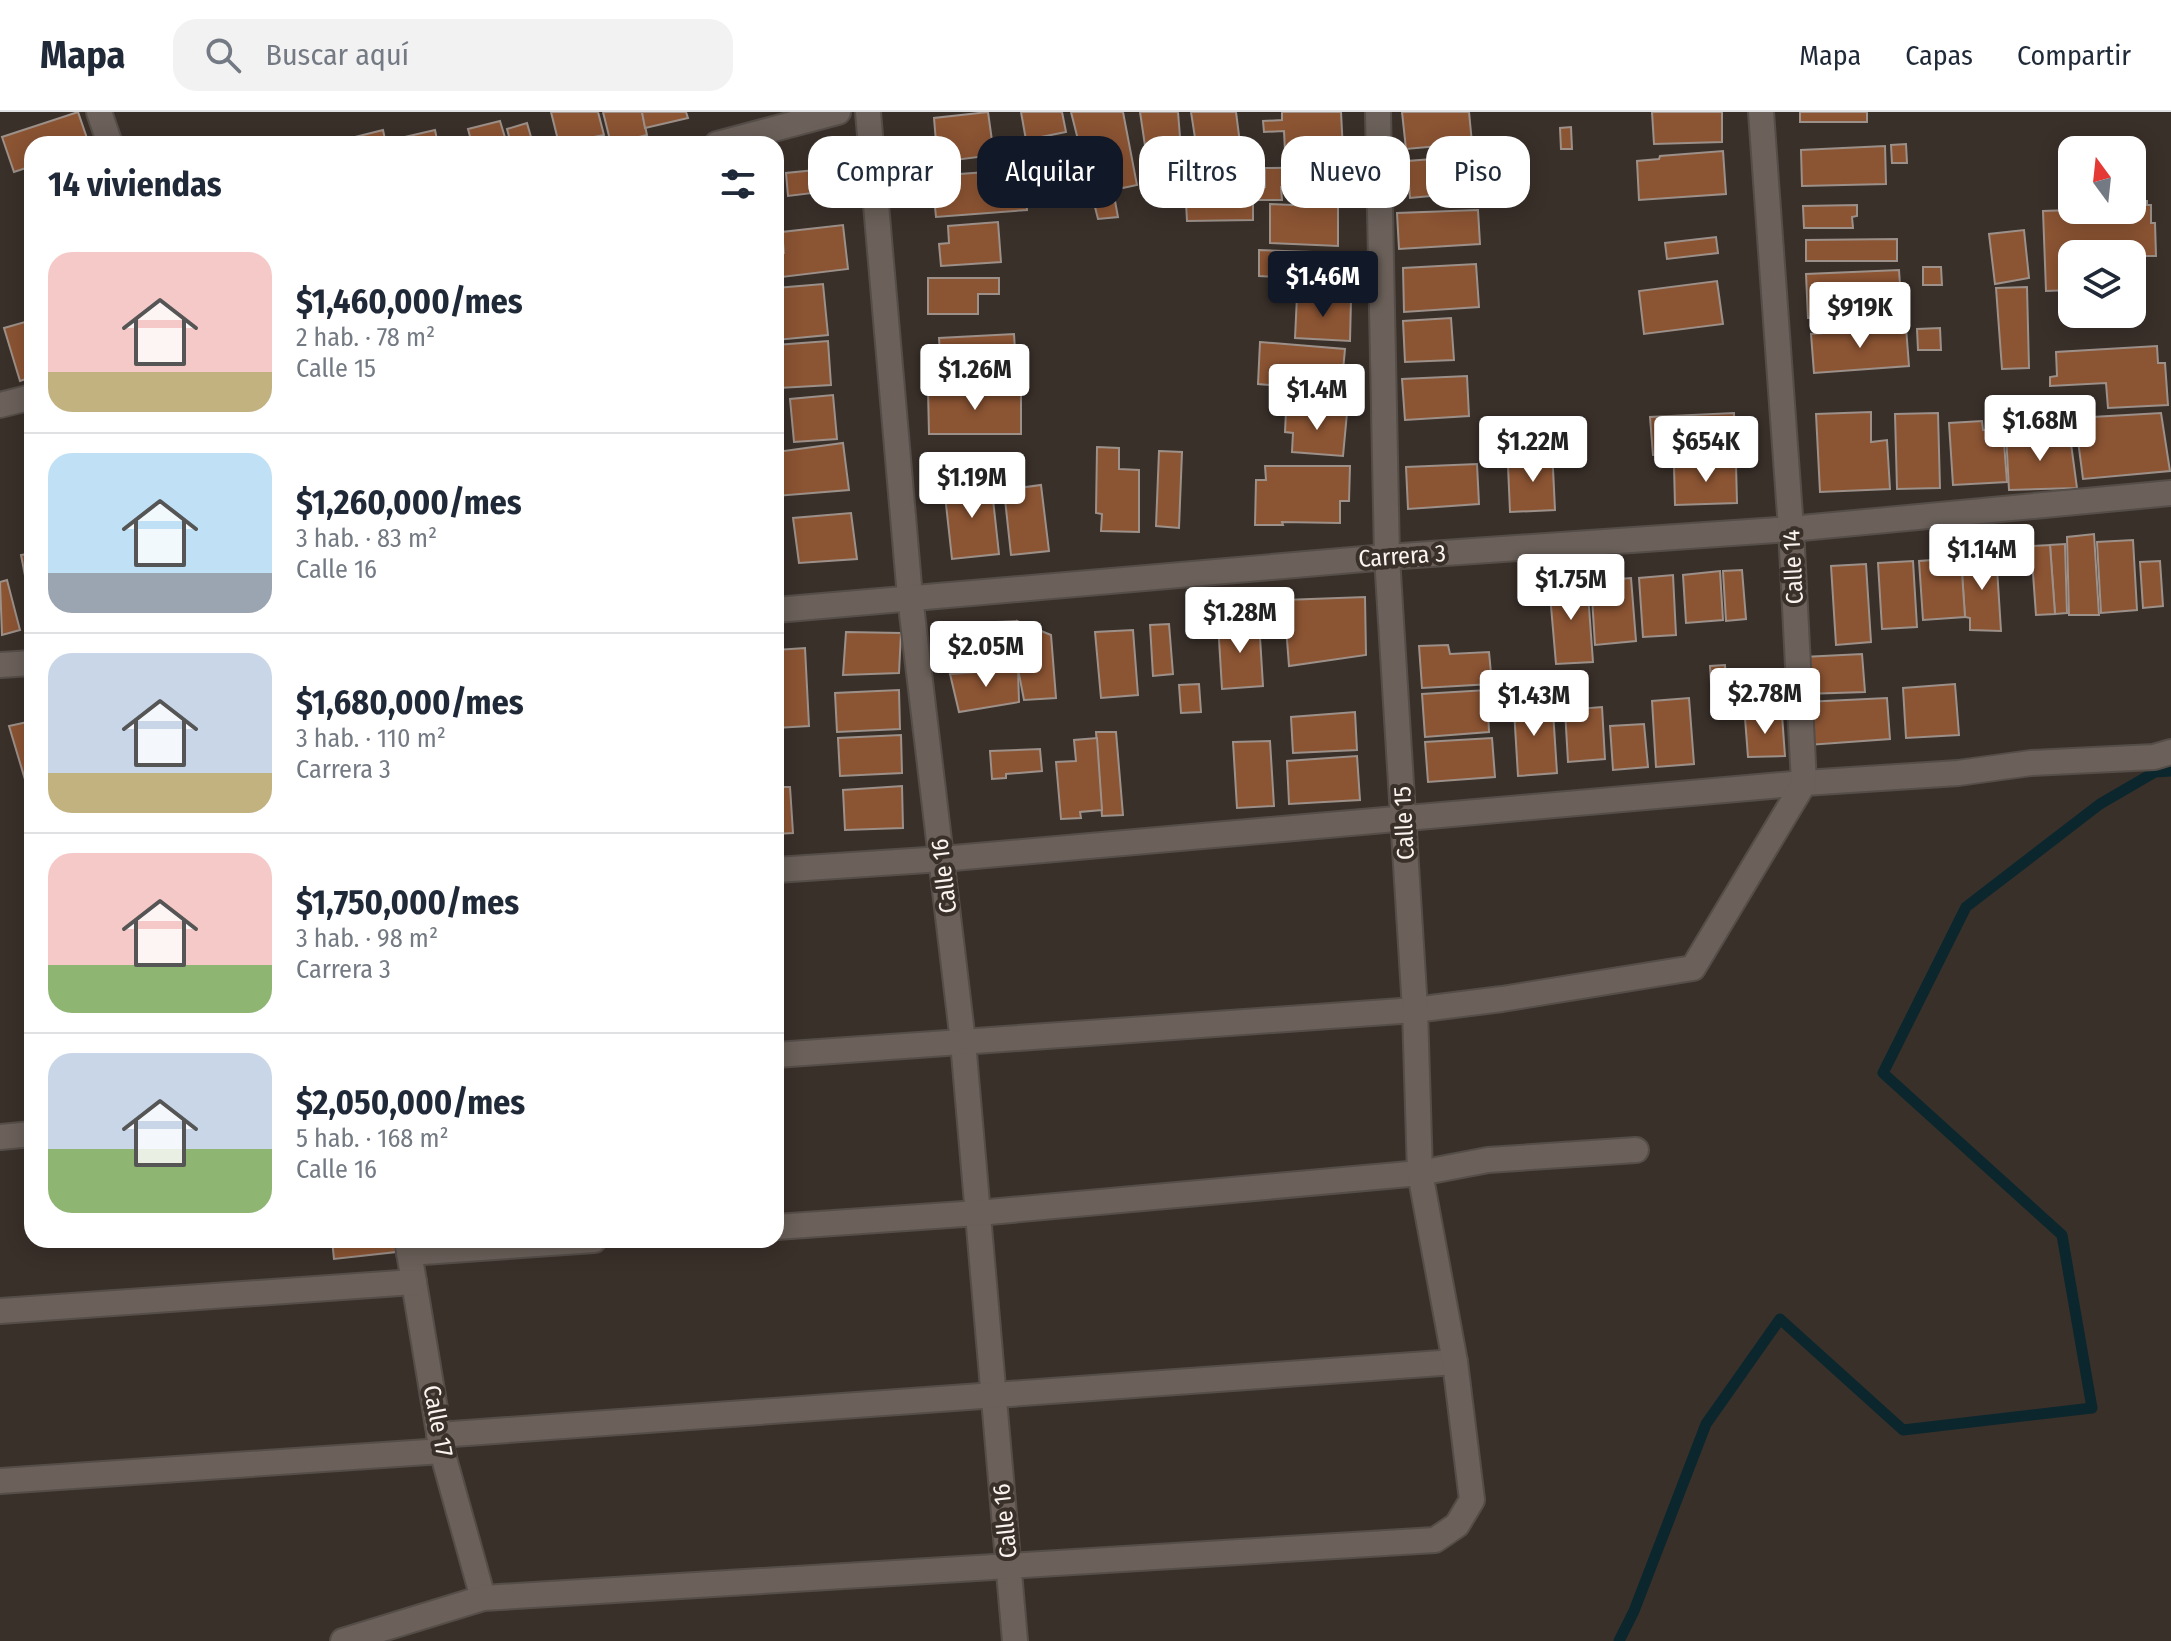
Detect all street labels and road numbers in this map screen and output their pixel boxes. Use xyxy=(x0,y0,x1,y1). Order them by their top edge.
street label: Calle 14 xyxy=(1777,529,1809,605)
street label: Carrera 3 xyxy=(1357,539,1447,573)
street label: Calle 15 xyxy=(1388,785,1420,861)
street label: Calle 16 xyxy=(926,837,962,915)
street label: Calle 17 xyxy=(417,1383,459,1460)
street label: Calle 16 xyxy=(987,1482,1023,1560)

